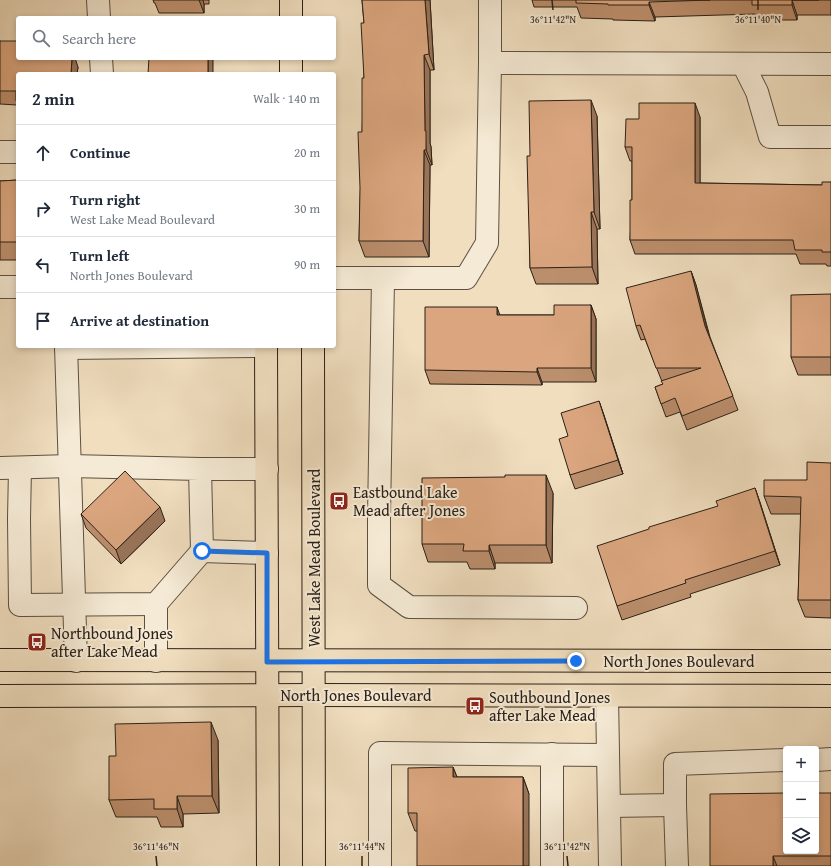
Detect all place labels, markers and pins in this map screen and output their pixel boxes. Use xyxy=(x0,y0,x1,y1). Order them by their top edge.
place label: Eastbound Lake Mead after Jones xyxy=(353,480,465,522)
bus stop icon: Eastbound Lake Mead after Jones xyxy=(328,490,350,512)
place label: Northbound Jones after Lake Mead xyxy=(51,621,173,663)
bus stop icon: Northbound Jones after Lake Mead xyxy=(26,631,48,653)
place label: Southbound Jones after Lake Mead xyxy=(489,685,610,727)
bus stop icon: Southbound Jones after Lake Mead xyxy=(464,695,486,717)

